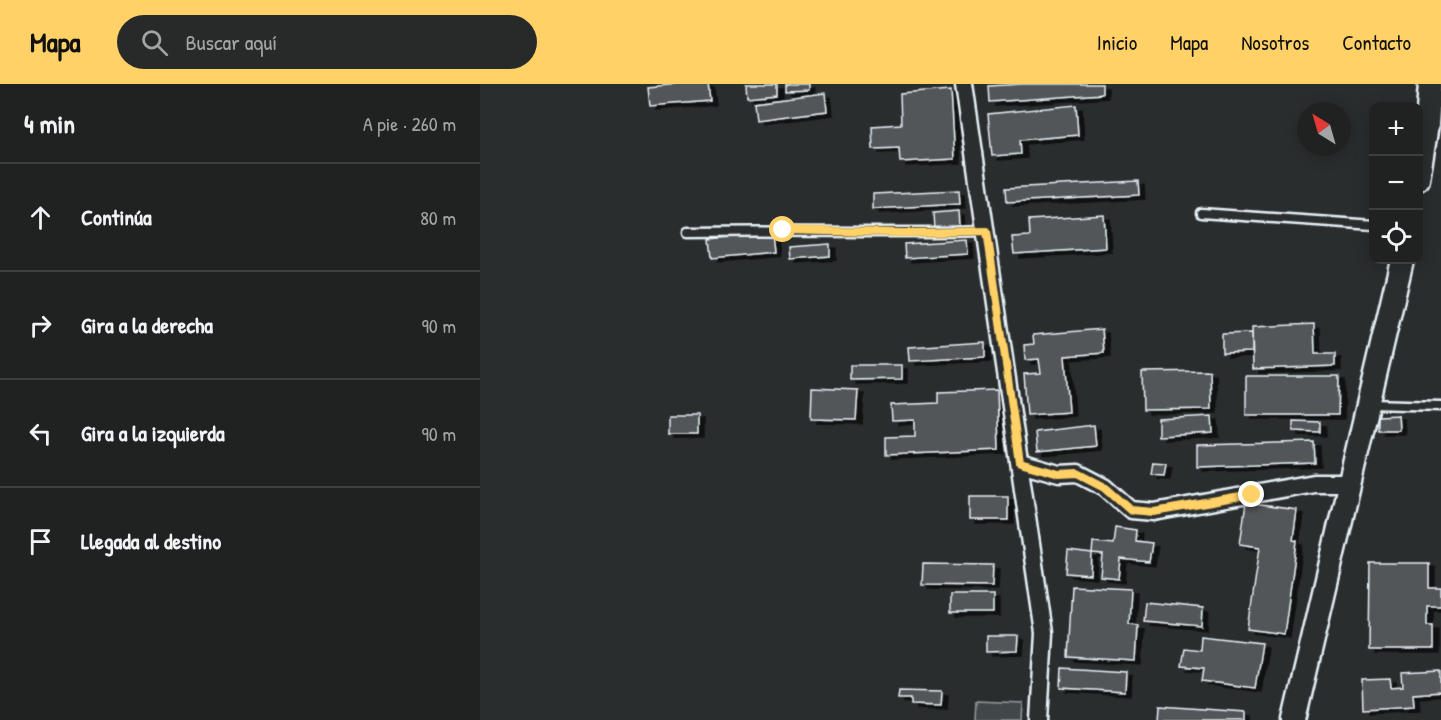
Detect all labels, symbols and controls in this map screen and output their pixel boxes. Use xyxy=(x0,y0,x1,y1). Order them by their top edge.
search box xyxy=(117,15,537,69)
text: Mapa xyxy=(30,23,81,61)
icon: search xyxy=(138,26,171,59)
text: Buscar aquí xyxy=(186,27,277,57)
text: Inicio xyxy=(1097,28,1137,57)
text: Mapa xyxy=(1170,28,1208,57)
text: Nosotros xyxy=(1241,28,1309,57)
text: Contacto xyxy=(1342,28,1411,57)
north arrow xyxy=(1297,102,1351,156)
map controls xyxy=(1369,102,1423,264)
button: + xyxy=(1369,102,1423,156)
text: 4 min xyxy=(24,106,75,141)
text: A pie · 260 m xyxy=(363,110,456,137)
button: − xyxy=(1369,156,1423,210)
icon: ahead xyxy=(24,201,57,234)
text: Continúa xyxy=(81,202,152,232)
text: 80 m xyxy=(420,204,456,231)
button: locate xyxy=(1369,210,1423,264)
route start xyxy=(769,216,795,242)
icon: right xyxy=(24,309,57,342)
text: Gira a la derecha xyxy=(81,310,213,340)
text: 90 m xyxy=(422,312,456,339)
icon: left xyxy=(24,417,57,450)
text: Gira a la izquierda xyxy=(81,418,225,448)
text: 90 m xyxy=(422,420,456,447)
route end xyxy=(1238,481,1264,507)
icon: arrive xyxy=(24,525,57,558)
text: Llegada al destino xyxy=(81,526,221,556)

